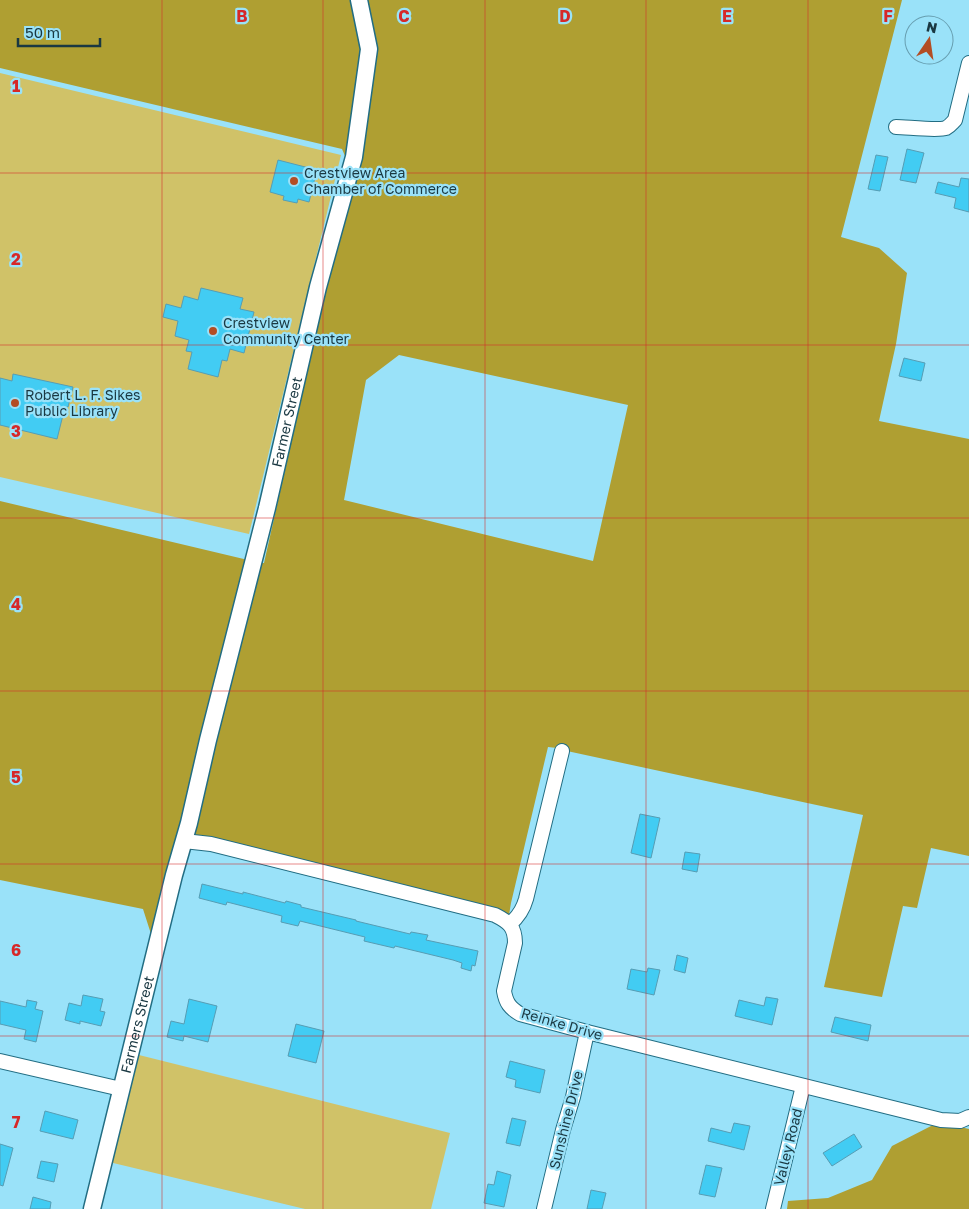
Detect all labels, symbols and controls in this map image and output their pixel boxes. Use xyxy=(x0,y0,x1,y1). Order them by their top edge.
text: B xyxy=(236,6,248,26)
text: C xyxy=(398,6,410,26)
text: D xyxy=(559,6,571,26)
text: E xyxy=(722,6,732,26)
text: F xyxy=(883,6,893,26)
scale bar xyxy=(18,15,100,47)
north arrow xyxy=(904,15,954,65)
text: N xyxy=(925,17,939,36)
text: 50 m xyxy=(25,23,60,41)
text: 1 xyxy=(12,76,20,96)
place label: Crestview Area Chamber of Commerce xyxy=(304,164,457,197)
marker: Crestview Area Chamber of Commerce xyxy=(288,175,300,187)
text: 2 xyxy=(11,249,21,269)
place label: Crestview Community Center xyxy=(223,314,350,347)
marker: Crestview Community Center xyxy=(207,325,219,337)
street label: Farmer Street xyxy=(268,375,305,469)
place label: Robert L. F. Sikes Public Library xyxy=(25,386,141,419)
marker: Robert L. F. Sikes Public Library xyxy=(9,397,21,409)
text: 3 xyxy=(11,421,21,441)
text: 4 xyxy=(11,594,21,614)
text: 5 xyxy=(11,767,21,787)
text: 6 xyxy=(11,940,21,960)
street label: Farmers Street xyxy=(117,974,157,1075)
street label: Reinke Drive xyxy=(520,1004,605,1043)
street label: Sunshine Drive xyxy=(545,1069,586,1171)
street label: Valley Road xyxy=(770,1107,805,1187)
text: 7 xyxy=(12,1112,21,1132)

